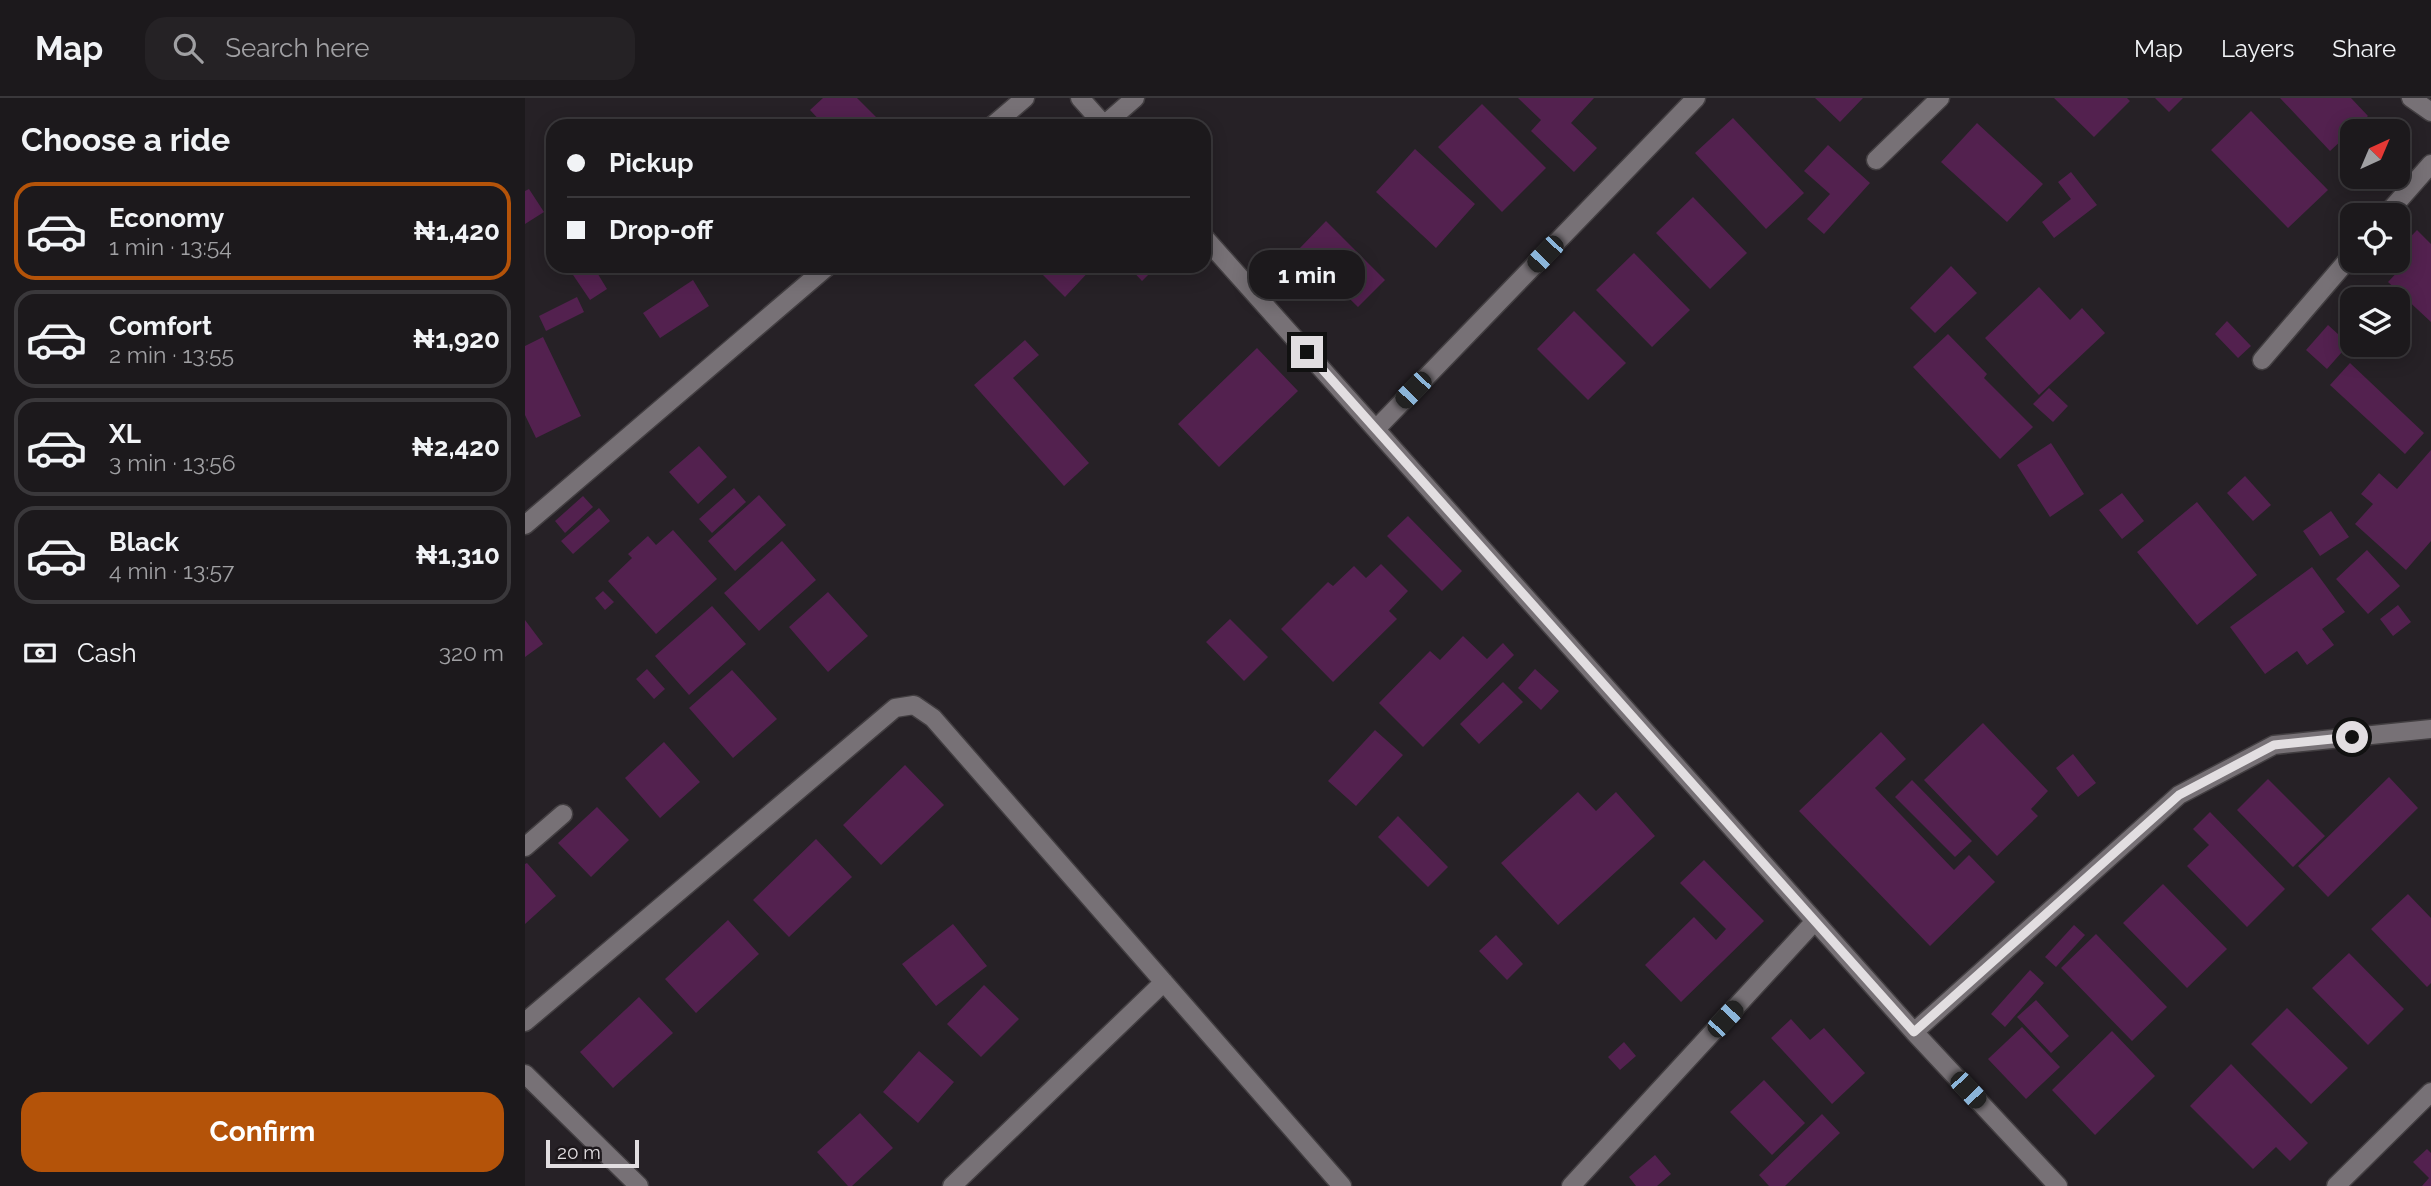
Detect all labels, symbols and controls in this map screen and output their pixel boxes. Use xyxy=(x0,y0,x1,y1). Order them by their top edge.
search box xyxy=(145,17,635,80)
text: Map xyxy=(35,29,103,68)
icon: search xyxy=(169,29,207,67)
text: Search here xyxy=(225,33,370,63)
text: Map xyxy=(2134,34,2183,63)
text: Layers xyxy=(2221,34,2294,63)
text: Share xyxy=(2332,34,2396,63)
north arrow xyxy=(2340,119,2410,189)
map controls xyxy=(2340,119,2410,357)
text: Choose a ride xyxy=(21,121,230,158)
text: Pickup xyxy=(609,148,694,178)
icon: car xyxy=(25,200,88,263)
text: Economy xyxy=(109,203,224,233)
button: locate xyxy=(2340,203,2410,273)
text: Drop-off xyxy=(609,215,713,245)
text: ₦1,420 xyxy=(413,216,500,246)
car xyxy=(1523,232,1568,276)
text: 1 min · 13:54 xyxy=(109,233,232,260)
callout: 1 min xyxy=(1249,250,1365,300)
text: 1 min xyxy=(1278,261,1336,288)
button: layers xyxy=(2340,287,2410,357)
icon: car xyxy=(25,308,88,371)
text: Comfort xyxy=(109,311,212,341)
text: ₦1,920 xyxy=(413,324,500,354)
route end xyxy=(1291,336,1323,368)
text: 2 min · 13:55 xyxy=(109,341,234,368)
car xyxy=(1391,368,1436,412)
icon: car xyxy=(25,416,88,479)
text: XL xyxy=(109,419,141,449)
text: ₦2,420 xyxy=(411,432,500,462)
text: 3 min · 13:56 xyxy=(109,449,236,476)
icon: car xyxy=(25,524,88,587)
text: Black xyxy=(109,527,179,557)
text: ₦1,310 xyxy=(415,540,500,570)
text: 4 min · 13:57 xyxy=(109,557,234,584)
icon: cash xyxy=(21,634,59,672)
text: Cash xyxy=(77,638,137,668)
text: 320 m xyxy=(439,639,504,666)
route start xyxy=(2336,721,2368,753)
car xyxy=(1703,996,1748,1042)
car xyxy=(1946,1067,1991,1113)
button: Confirm xyxy=(21,1092,504,1172)
scale bar xyxy=(546,1137,639,1169)
text: 20 m xyxy=(557,1141,601,1163)

